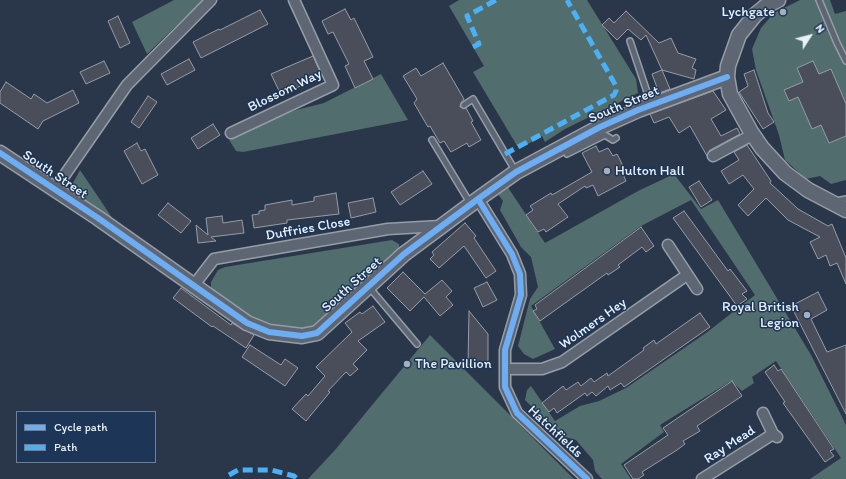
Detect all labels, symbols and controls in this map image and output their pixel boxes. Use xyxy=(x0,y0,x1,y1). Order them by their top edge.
place label: Lychgate xyxy=(721,4,775,20)
marker: Lychgate xyxy=(778,7,788,17)
north arrow xyxy=(790,16,830,56)
text: N xyxy=(813,22,828,35)
street label: Blossom Way xyxy=(245,66,325,116)
street label: South Street xyxy=(586,83,662,127)
street label: South Street xyxy=(19,147,91,203)
place label: Hulton Hall xyxy=(615,163,685,179)
marker: Hulton Hall xyxy=(602,166,612,176)
street label: Duffries Close xyxy=(264,213,352,245)
street label: South Street xyxy=(318,254,386,316)
street label: Wolmers Hey xyxy=(556,295,630,353)
place label: Royal British Legion xyxy=(722,299,799,332)
marker: Royal British Legion xyxy=(802,310,812,320)
place label: The Pavillion xyxy=(415,356,492,372)
marker: The Pavillion xyxy=(402,359,412,369)
street label: Hatchfields xyxy=(524,402,586,462)
legend xyxy=(16,411,156,463)
text: Cycle path xyxy=(54,420,108,434)
street label: Ray Mead xyxy=(701,422,759,468)
text: Path xyxy=(54,440,77,454)

